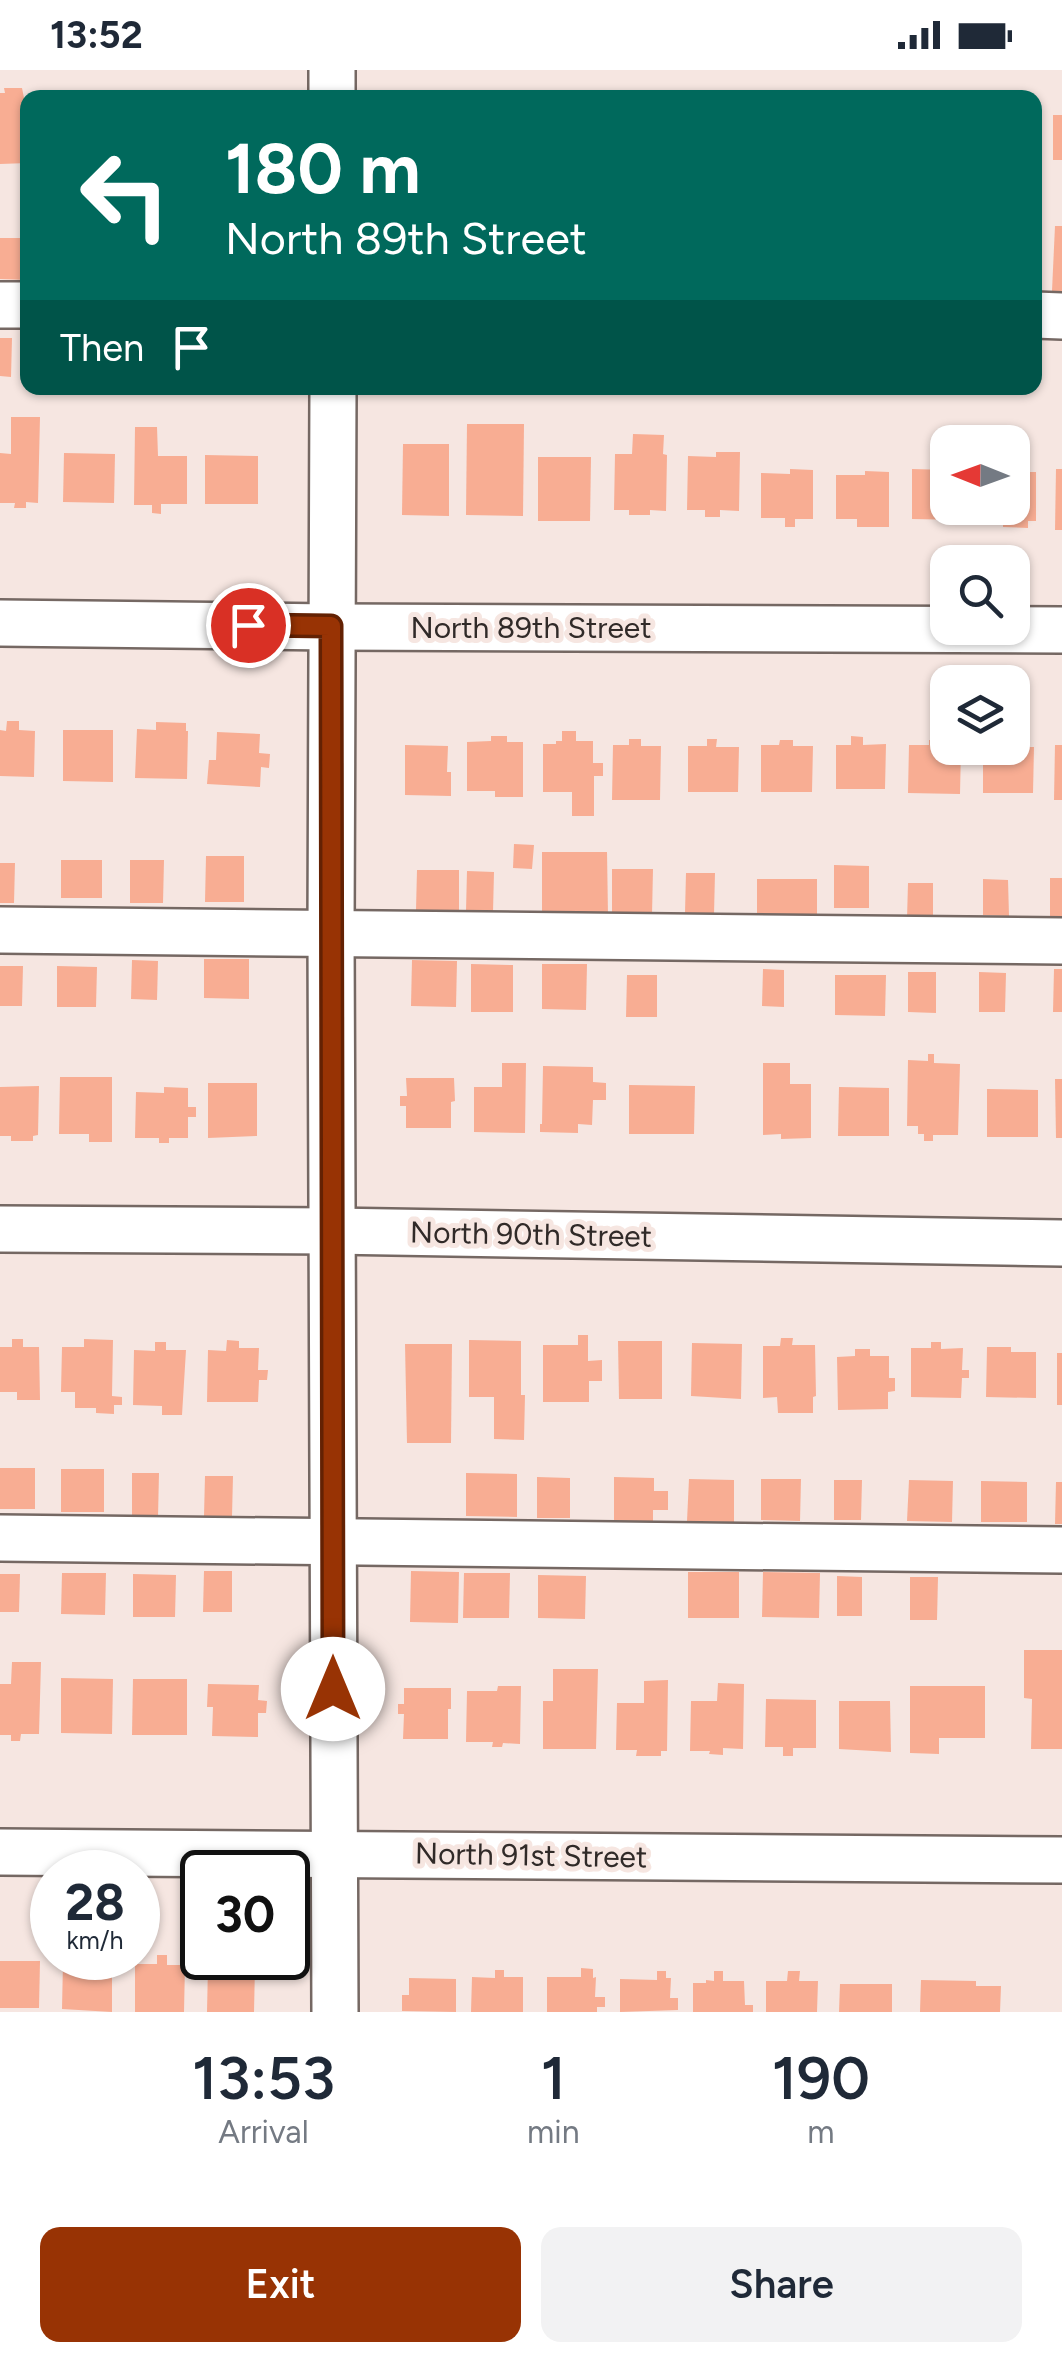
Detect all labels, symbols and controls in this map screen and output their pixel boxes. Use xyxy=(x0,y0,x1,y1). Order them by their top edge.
text: 13:52 xyxy=(50,12,143,58)
text: 180 m xyxy=(225,126,420,211)
icon: left xyxy=(60,130,190,260)
text: North 89th Street xyxy=(225,211,587,265)
icon: arrive xyxy=(164,320,219,375)
text: Then xyxy=(60,325,144,371)
north arrow xyxy=(930,425,1030,525)
map controls xyxy=(930,425,1030,765)
button: search xyxy=(930,545,1030,645)
pin xyxy=(206,583,291,668)
icon: arrive xyxy=(221,598,276,653)
street label: North 89th Street xyxy=(410,609,652,646)
button: layers xyxy=(930,665,1030,765)
street label: North 90th Street xyxy=(410,1213,652,1255)
position arrow xyxy=(281,1637,385,1741)
street label: North 91st Street xyxy=(415,1834,647,1876)
speed limit sign: 30 xyxy=(180,1850,310,1980)
text: 28 xyxy=(65,1872,125,1933)
text: km/h xyxy=(66,1925,124,1955)
text: 13:53 xyxy=(192,2042,335,2114)
text: 1 xyxy=(541,2042,566,2114)
text: 190 xyxy=(772,2042,870,2114)
text: Arrival xyxy=(218,2113,309,2151)
text: min xyxy=(527,2113,580,2151)
text: m xyxy=(807,2113,834,2151)
button: Exit xyxy=(40,2227,521,2342)
button: Share xyxy=(541,2227,1022,2342)

